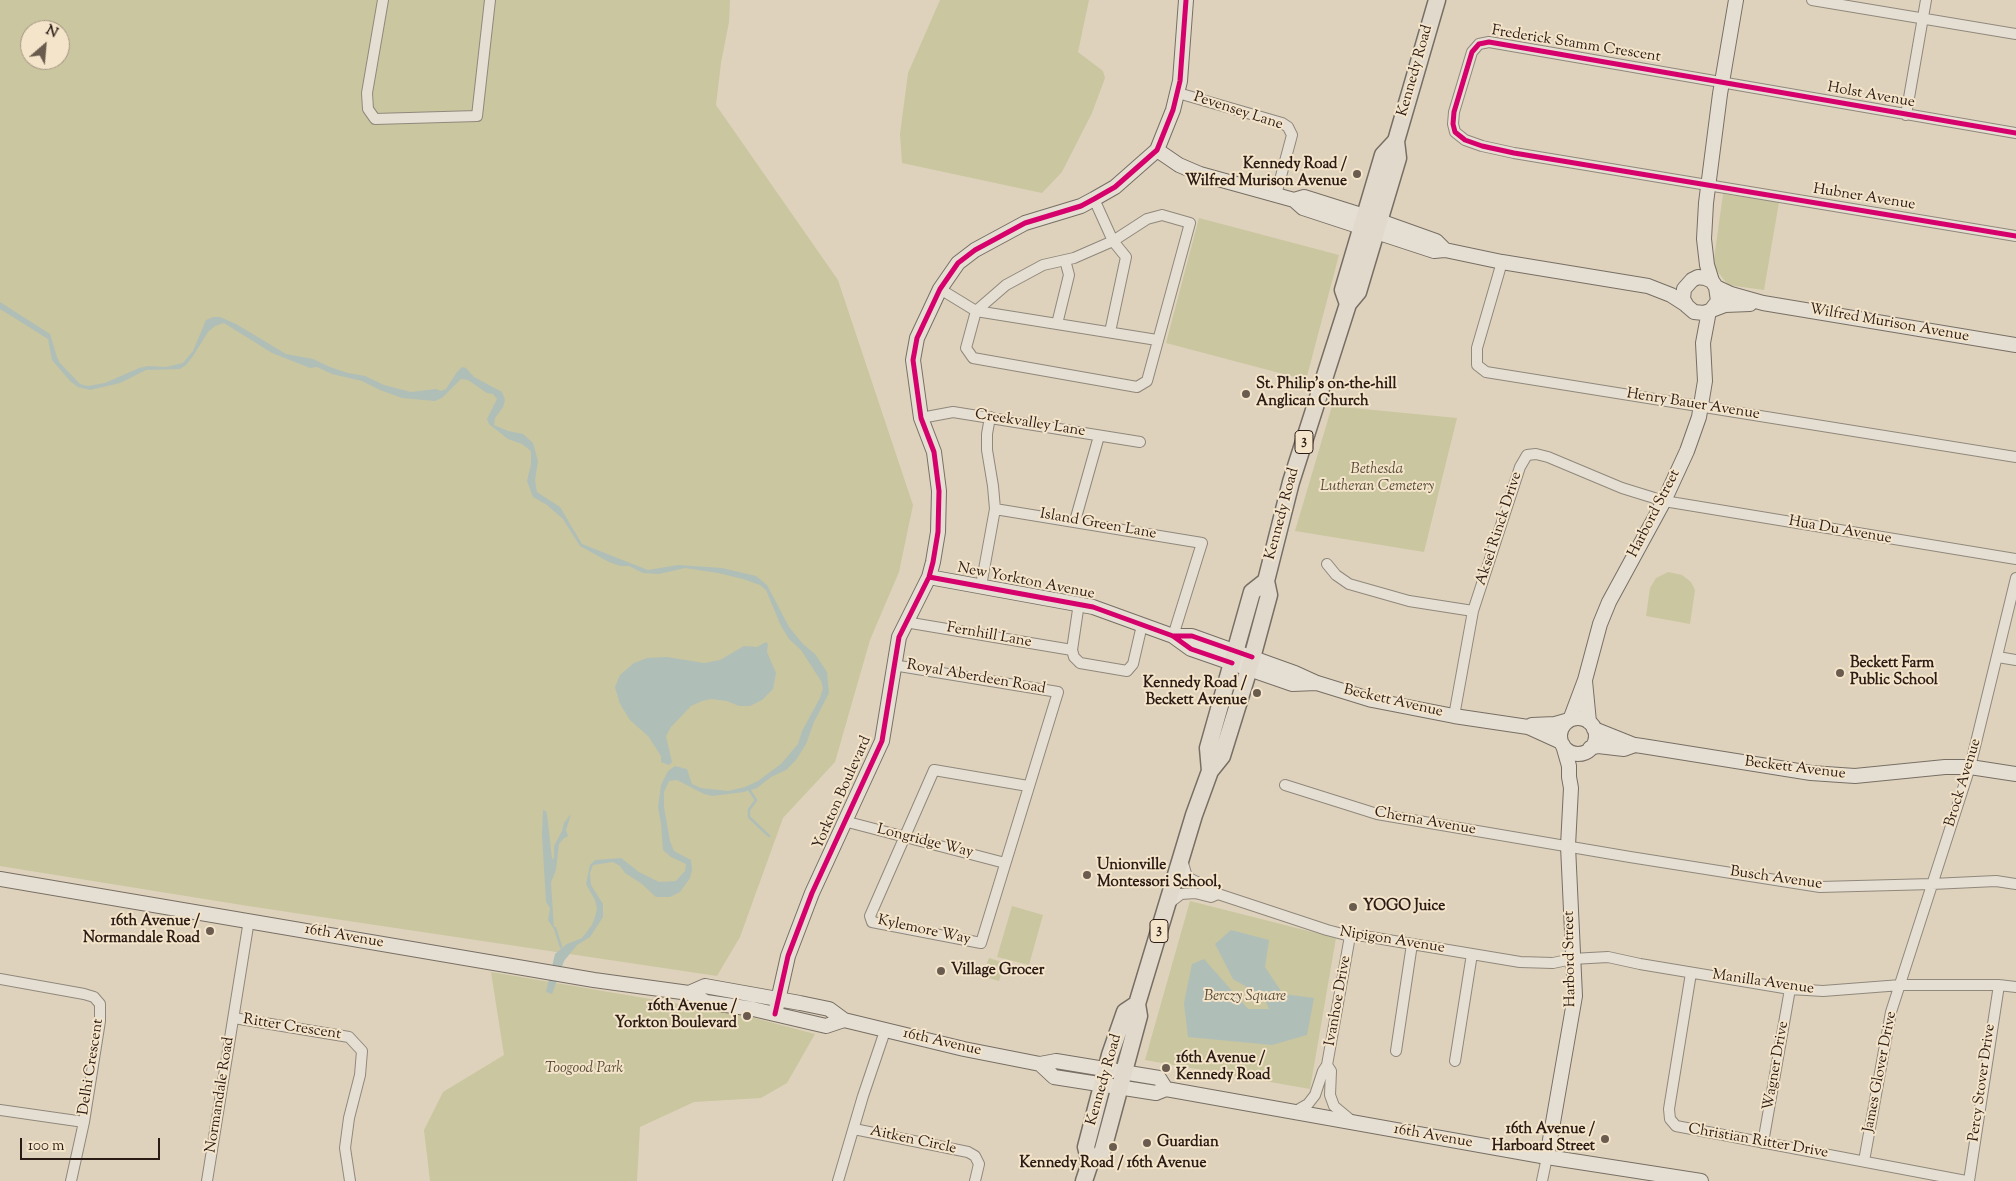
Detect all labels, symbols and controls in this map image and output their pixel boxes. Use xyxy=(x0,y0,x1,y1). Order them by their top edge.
north arrow xyxy=(20,20,70,70)
text: N xyxy=(42,21,61,44)
street label: Kennedy Road xyxy=(1394,23,1438,119)
street label: Frederick Stamm Crescent xyxy=(1490,23,1662,67)
street label: Holst Avenue xyxy=(1826,79,1916,113)
street label: Pevensey Lane xyxy=(1191,89,1285,135)
place label: Kennedy Road / Wilfred Murison Avenue xyxy=(1185,156,1347,191)
marker: Kennedy Road / Wilfred Murison Avenue xyxy=(1351,168,1363,180)
street label: Hubner Avenue xyxy=(1812,181,1916,215)
street label: Wilfred Murison Avenue xyxy=(1808,301,1970,347)
place label: St. Philip's on-the-hill Anglican Church xyxy=(1256,376,1397,411)
street label: Henry Bauer Avenue xyxy=(1625,386,1761,424)
marker: St. Philip's on-the-hill Anglican Church xyxy=(1240,388,1252,400)
street label: Creekvalley Lane xyxy=(974,406,1086,442)
road number: 3 xyxy=(1295,431,1313,454)
park label: Bethesda Lutheran Cemetery xyxy=(1320,461,1434,496)
street label: Kennedy Road xyxy=(1262,466,1304,562)
street label: Harbord Street xyxy=(1625,467,1685,561)
street label: Aksel Rinck Drive xyxy=(1473,470,1527,588)
street label: Island Green Lane xyxy=(1038,506,1158,544)
street label: Hua Du Avenue xyxy=(1787,513,1893,549)
street label: New Yorkton Avenue xyxy=(956,560,1096,604)
street label: Fernhill Lane xyxy=(945,620,1033,652)
place label: Beckett Farm Public School xyxy=(1850,655,1938,690)
street label: Royal Aberdeen Road xyxy=(905,657,1047,699)
marker: Beckett Farm Public School xyxy=(1834,667,1846,679)
place label: Kennedy Road / Beckett Avenue xyxy=(1143,675,1247,710)
street label: Beckett Avenue xyxy=(1342,682,1444,722)
marker: Kennedy Road / Beckett Avenue xyxy=(1251,687,1263,699)
street label: Yorkton Boulevard xyxy=(810,734,876,852)
street label: Brock Avenue xyxy=(1942,737,1986,829)
street label: Beckett Avenue xyxy=(1744,754,1846,784)
street label: Cherna Avenue xyxy=(1373,804,1477,840)
street label: Longridge Way xyxy=(875,821,975,863)
place label: Unionville Montessori School, xyxy=(1097,857,1221,892)
street label: Busch Avenue xyxy=(1729,864,1823,894)
marker: Unionville Montessori School, xyxy=(1081,869,1093,881)
place label: YOGO Juice xyxy=(1363,898,1445,916)
marker: YOGO Juice xyxy=(1347,901,1359,913)
street label: Harbord Street xyxy=(1561,911,1581,1007)
street label: Kylemore Way xyxy=(876,912,972,950)
place label: 16th Avenue / Normandale Road xyxy=(83,913,200,948)
road number: 3 xyxy=(1150,919,1168,942)
street label: 16th Avenue xyxy=(303,921,385,953)
street label: Nipigon Avenue xyxy=(1338,924,1446,958)
marker: 16th Avenue / Normandale Road xyxy=(204,925,216,937)
street label: Ivanhoe Drive xyxy=(1322,954,1356,1048)
place label: Village Grocer xyxy=(951,962,1044,980)
marker: Village Grocer xyxy=(935,965,947,977)
street label: Manilla Avenue xyxy=(1711,967,1815,999)
park label: Berczy Square xyxy=(1204,988,1286,1006)
place label: 16th Avenue / Yorkton Boulevard xyxy=(615,998,737,1033)
marker: 16th Avenue / Yorkton Boulevard xyxy=(741,1010,753,1022)
street label: James Glover Drive xyxy=(1860,1010,1902,1134)
street label: Ritter Crescent xyxy=(242,1011,342,1045)
street label: Delhi Crescent xyxy=(76,1018,108,1116)
street label: Wagner Drive xyxy=(1760,1020,1794,1112)
street label: Percy Stover Drive xyxy=(1966,1023,2000,1143)
street label: 16th Avenue xyxy=(901,1025,983,1061)
street label: Kennedy Road xyxy=(1083,1032,1127,1128)
street label: Normandale Road xyxy=(203,1036,239,1154)
place label: 16th Avenue / Kennedy Road xyxy=(1176,1050,1270,1085)
park label: Toogood Park xyxy=(545,1060,623,1078)
marker: 16th Avenue / Kennedy Road xyxy=(1160,1062,1172,1074)
street label: 16th Avenue xyxy=(1392,1121,1474,1153)
place label: 16th Avenue / Harboard Street xyxy=(1492,1121,1595,1156)
street label: Christian Ritter Drive xyxy=(1687,1121,1829,1163)
street label: Aitken Circle xyxy=(868,1123,958,1159)
scale bar xyxy=(22,1128,162,1160)
marker: 16th Avenue / Harboard Street xyxy=(1599,1133,1611,1145)
place label: Guardian xyxy=(1157,1134,1219,1152)
text: 100 m xyxy=(28,1136,64,1157)
marker: Guardian xyxy=(1141,1137,1153,1149)
marker: Kennedy Road / 16th Avenue xyxy=(1107,1141,1119,1153)
place label: Kennedy Road / 16th Avenue xyxy=(1020,1155,1206,1173)

